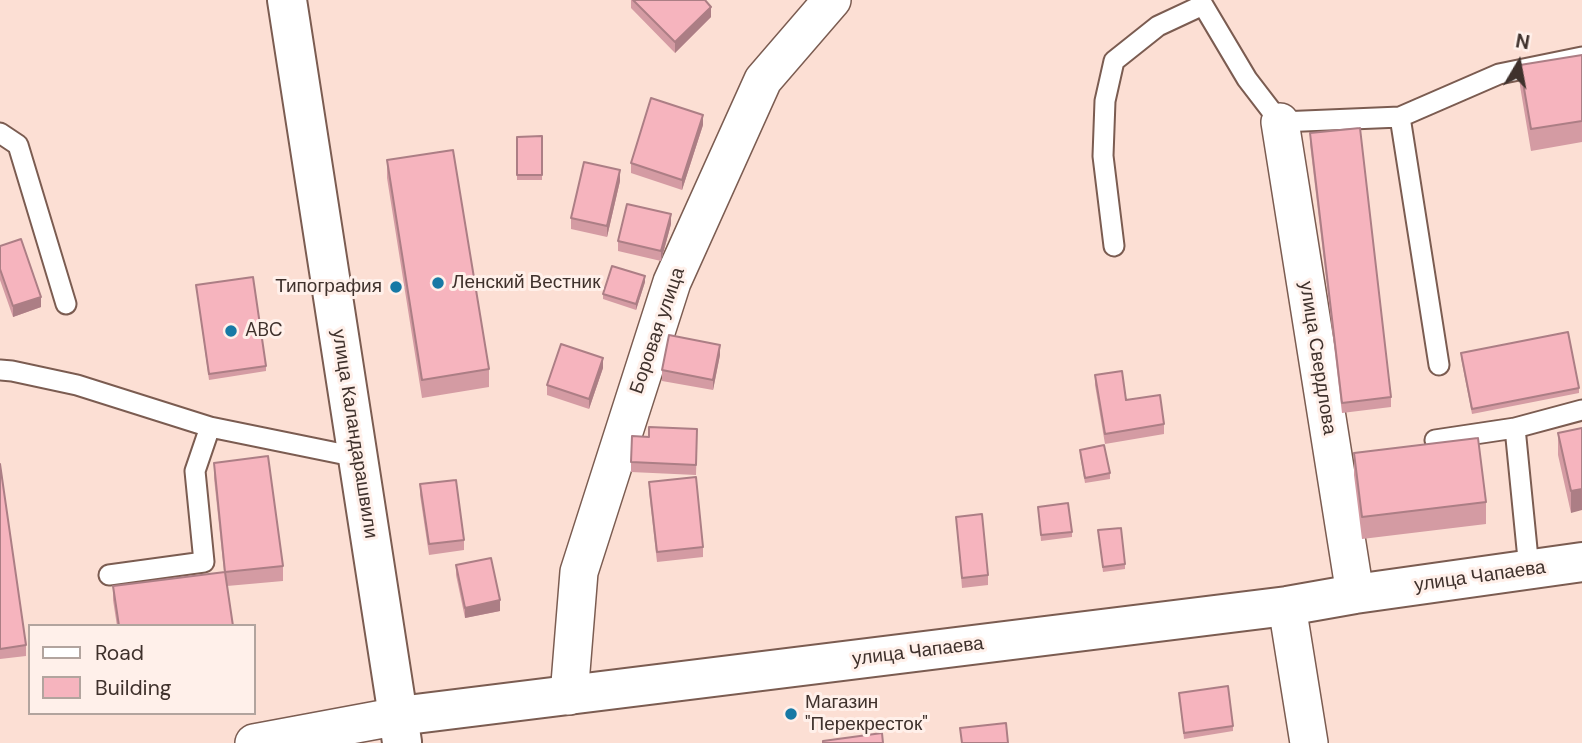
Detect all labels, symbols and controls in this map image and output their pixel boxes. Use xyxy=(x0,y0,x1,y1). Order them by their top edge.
north arrow xyxy=(1484,28,1554,98)
text: N xyxy=(1514,28,1532,55)
street label: Боровая улица xyxy=(626,265,690,397)
place label: Ленский Вестник xyxy=(452,272,600,294)
marker: Ленский Вестник xyxy=(430,275,446,291)
place label: Типография xyxy=(275,276,382,298)
marker: Типография xyxy=(388,279,404,295)
street label: улица Свердлова xyxy=(1294,280,1340,436)
place label: ABC xyxy=(245,320,283,342)
marker: ABC xyxy=(223,323,239,339)
street label: улица Каландарашвили xyxy=(326,328,382,540)
street label: улица Чапаева xyxy=(1413,556,1547,598)
legend xyxy=(28,624,256,715)
street label: улица Чапаева xyxy=(851,633,985,671)
text: Road xyxy=(95,639,144,667)
text: Building xyxy=(95,674,171,702)
place label: Магазин "Перекресток" xyxy=(805,692,928,736)
marker: Магазин "Перекресток" xyxy=(783,706,799,722)

